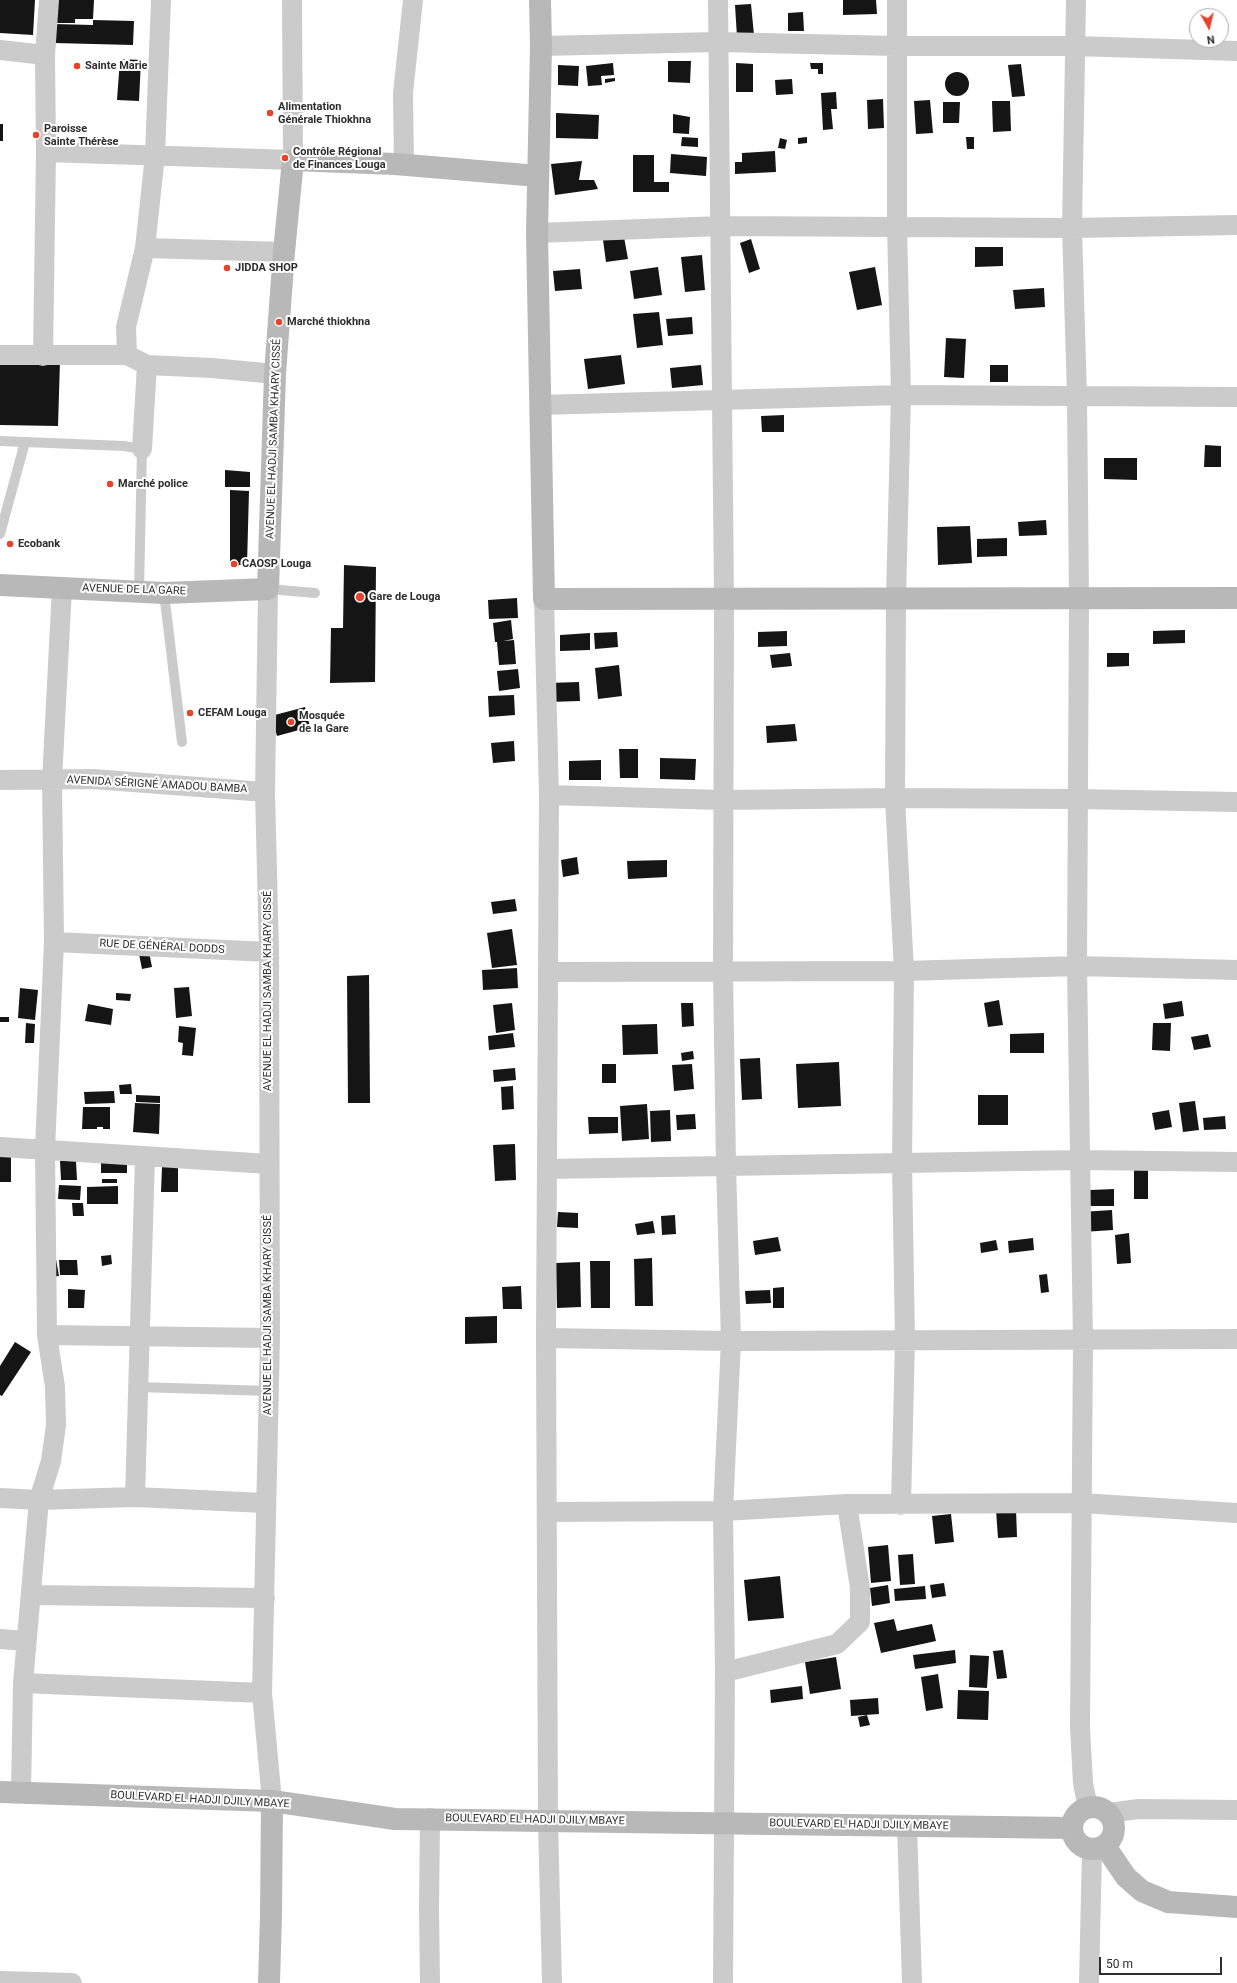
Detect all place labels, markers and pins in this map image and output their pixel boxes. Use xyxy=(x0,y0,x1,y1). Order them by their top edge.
place label: Sainte Marie xyxy=(85,59,148,73)
marker: Sainte Marie xyxy=(72,61,82,71)
place label: Alimentation Générale Thiokhna xyxy=(278,100,371,126)
marker: Alimentation Générale Thiokhna xyxy=(265,108,275,118)
place label: Paroisse Sainte Thérèse xyxy=(44,122,119,148)
marker: Paroisse Sainte Thérèse xyxy=(31,130,41,140)
place label: Contrôle Régional de Finances Louga xyxy=(293,145,386,171)
marker: Contrôle Régional de Finances Louga xyxy=(280,153,290,163)
place label: JIDDA SHOP xyxy=(235,261,298,275)
marker: JIDDA SHOP xyxy=(222,263,232,273)
place label: Marché thiokhna xyxy=(287,315,370,329)
marker: Marché thiokhna xyxy=(274,317,284,327)
place label: Marché police xyxy=(118,477,188,491)
marker: Marché police xyxy=(105,479,115,489)
place label: Ecobank xyxy=(18,537,60,551)
marker: Ecobank xyxy=(5,539,15,549)
place label: CAOSP Louga xyxy=(242,557,311,571)
marker: CAOSP Louga xyxy=(229,559,239,569)
place label: Gare de Louga xyxy=(369,590,440,604)
marker: Gare de Louga xyxy=(354,591,366,603)
place label: CEFAM Louga xyxy=(198,706,267,720)
marker: CEFAM Louga xyxy=(185,708,195,718)
place label: Mosquée de la Gare xyxy=(299,709,349,735)
marker: Mosquée de la Gare xyxy=(286,717,296,727)

